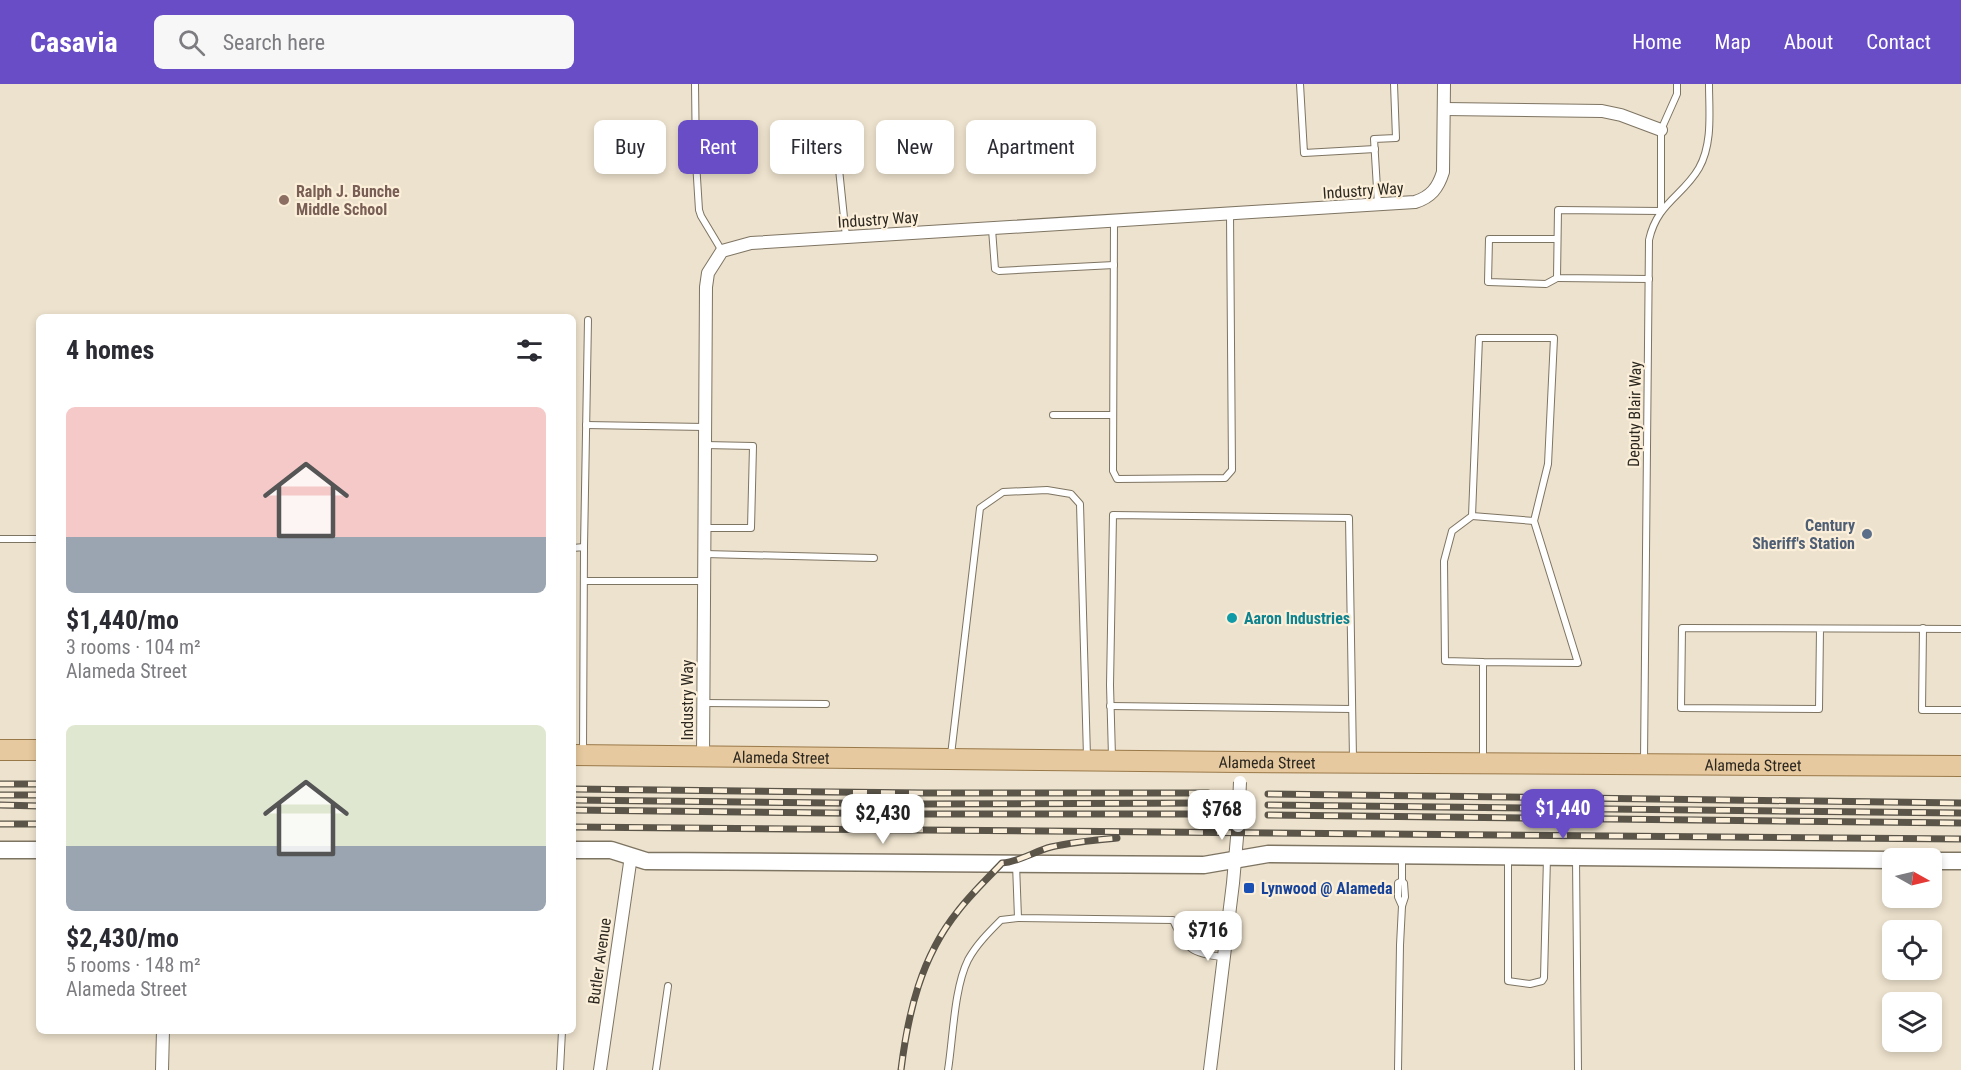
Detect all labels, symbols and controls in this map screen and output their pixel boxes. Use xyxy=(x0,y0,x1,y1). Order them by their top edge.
search box xyxy=(154,15,574,69)
text: Casavia xyxy=(30,26,118,59)
icon: search xyxy=(175,26,208,59)
text: Search here xyxy=(223,30,325,55)
text: Home xyxy=(1632,30,1682,54)
text: Map xyxy=(1715,30,1751,54)
text: About xyxy=(1784,30,1833,54)
text: Contact xyxy=(1866,30,1931,54)
chip: Buy xyxy=(594,120,666,174)
chip: Rent xyxy=(678,120,758,174)
chip: Filters xyxy=(770,120,864,174)
chip: New xyxy=(876,120,954,174)
chip: Apartment xyxy=(966,120,1096,174)
street label: Industry Way xyxy=(1322,178,1404,203)
place label: Ralph J. Bunche Middle School xyxy=(296,182,400,219)
marker: Ralph J. Bunche Middle School xyxy=(277,193,291,207)
street label: Industry Way xyxy=(837,207,919,232)
icon: filters xyxy=(513,334,546,367)
text: 4 homes xyxy=(66,335,154,365)
street label: Deputy Blair Way xyxy=(1624,361,1645,467)
icon: home xyxy=(252,446,360,554)
place label: Century Sheriff's Station xyxy=(1752,516,1855,553)
marker: Century Sheriff's Station xyxy=(1860,527,1874,541)
text: $1,440/mo xyxy=(66,605,179,635)
place label: Aaron Industries xyxy=(1244,609,1350,628)
marker: Aaron Industries xyxy=(1225,611,1239,625)
text: 3 rooms · 104 m² xyxy=(66,635,201,659)
text: Alameda Street xyxy=(66,659,187,683)
street label: Industry Way xyxy=(678,659,697,740)
street label: Alameda Street xyxy=(732,748,830,768)
street label: Alameda Street xyxy=(1218,753,1316,772)
street label: Alameda Street xyxy=(1704,756,1802,775)
icon: home xyxy=(252,764,360,872)
pin: $1,440 xyxy=(1514,789,1612,840)
pin: $768 xyxy=(1186,790,1258,841)
pin: $2,430 xyxy=(834,794,932,845)
text: $1,440 xyxy=(1535,796,1591,820)
text: $768 xyxy=(1202,797,1242,821)
text: $2,430 xyxy=(855,801,911,825)
north arrow xyxy=(1882,848,1942,908)
map controls xyxy=(1882,848,1942,1052)
place label: Lynwood @ Alameda xyxy=(1261,879,1393,898)
marker: Lynwood @ Alameda xyxy=(1242,881,1256,895)
pin: $716 xyxy=(1172,911,1244,962)
street label: Butler Avenue xyxy=(584,917,615,1005)
text: $716 xyxy=(1188,918,1228,942)
button: locate xyxy=(1882,920,1942,980)
text: $2,430/mo xyxy=(66,923,179,953)
text: 5 rooms · 148 m² xyxy=(66,953,201,977)
text: Alameda Street xyxy=(66,977,187,1001)
button: layers xyxy=(1882,992,1942,1052)

